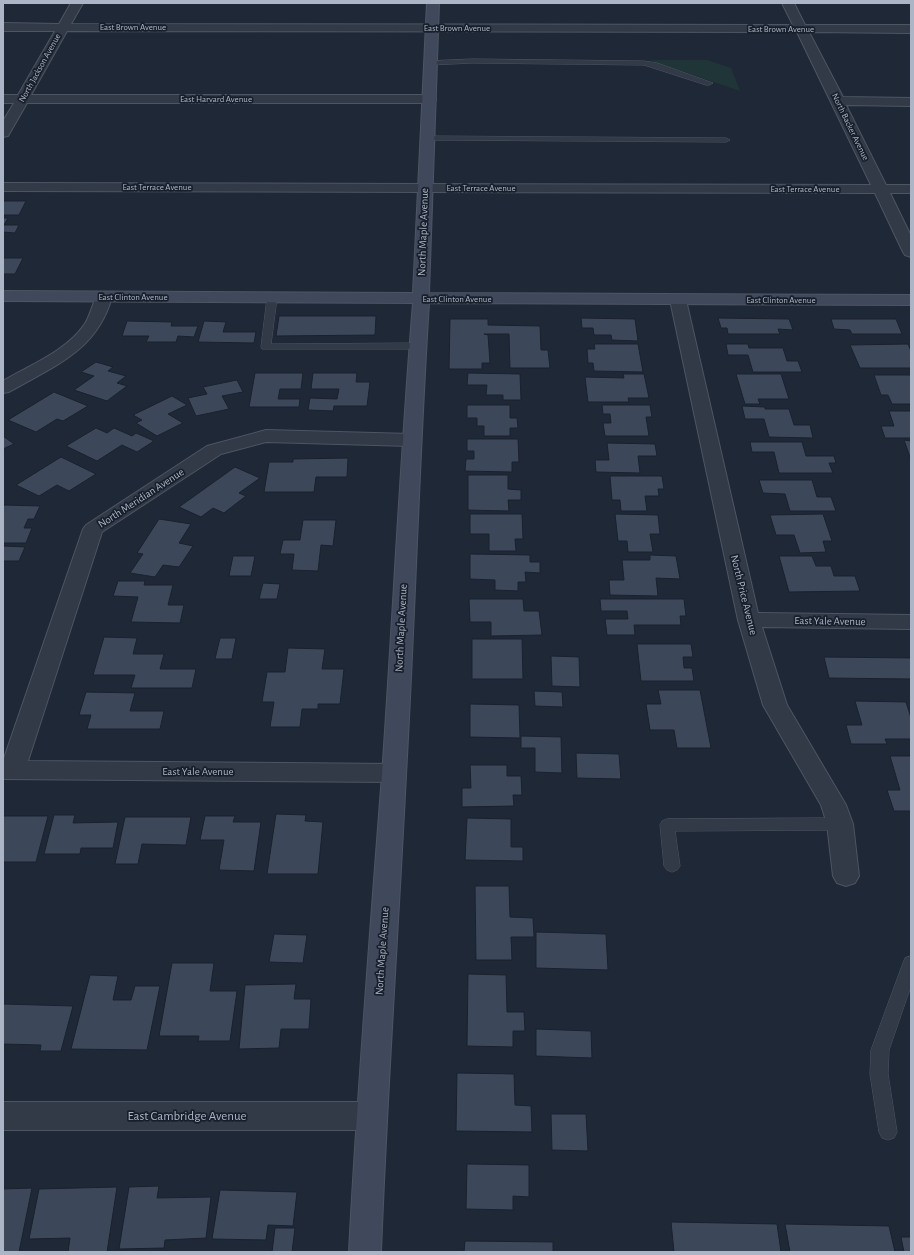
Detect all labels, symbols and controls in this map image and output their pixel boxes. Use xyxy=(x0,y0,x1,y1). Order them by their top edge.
street label: East Brown Avenue xyxy=(100,23,166,32)
street label: East Brown Avenue xyxy=(424,24,490,33)
street label: East Brown Avenue xyxy=(748,25,814,34)
street label: North Jackson Avenue xyxy=(17,32,63,104)
street label: North Backer Avenue xyxy=(830,92,870,162)
street label: East Harvard Avenue xyxy=(180,95,252,104)
street label: East Terrace Avenue xyxy=(122,183,192,192)
street label: East Terrace Avenue xyxy=(446,184,516,193)
street label: East Terrace Avenue xyxy=(770,185,840,194)
street label: North Maple Avenue xyxy=(416,188,430,276)
street label: East Clinton Avenue xyxy=(98,293,168,302)
street label: East Clinton Avenue xyxy=(422,295,492,304)
street label: East Clinton Avenue xyxy=(746,296,816,305)
street label: North Meridian Avenue xyxy=(96,466,186,530)
street label: North Price Avenue xyxy=(729,554,759,636)
street label: North Maple Avenue xyxy=(393,584,409,672)
street label: East Yale Avenue xyxy=(794,615,866,627)
street label: East Yale Avenue xyxy=(162,766,234,777)
street label: North Maple Avenue xyxy=(373,907,391,995)
street label: East Cambridge Avenue xyxy=(127,1110,247,1123)

